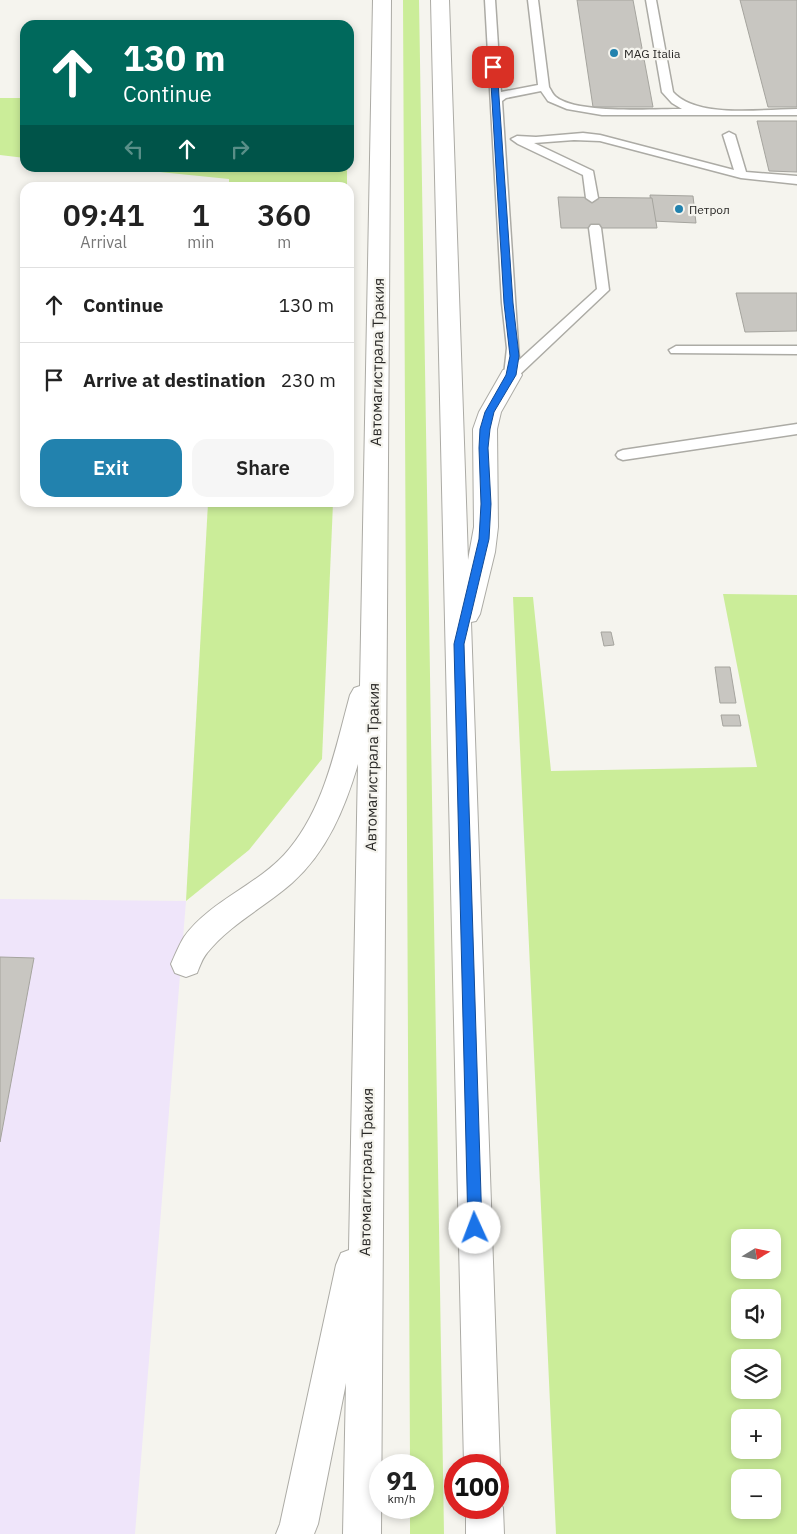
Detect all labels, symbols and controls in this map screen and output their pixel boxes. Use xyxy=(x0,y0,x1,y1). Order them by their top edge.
text: 130 m xyxy=(123,35,226,81)
icon: ahead xyxy=(40,40,105,105)
pin xyxy=(472,46,514,88)
place label: MAG Italia xyxy=(624,46,681,61)
marker: MAG Italia xyxy=(608,47,620,59)
icon: arrive xyxy=(479,53,507,81)
text: Continue xyxy=(123,79,212,108)
icon: left xyxy=(120,135,148,163)
icon: ahead xyxy=(173,135,201,163)
icon: right xyxy=(226,135,254,163)
text: 09:41 xyxy=(63,195,144,234)
text: 1 xyxy=(192,195,210,234)
text: 360 xyxy=(257,195,311,234)
place label: Петрол xyxy=(689,202,730,217)
marker: Петрол xyxy=(673,203,685,215)
text: Arrival xyxy=(80,232,127,252)
text: min xyxy=(187,232,214,252)
text: m xyxy=(277,232,291,252)
street label: Автомагистрала Тракия xyxy=(366,278,388,446)
icon: ahead xyxy=(40,291,68,319)
text: Continue xyxy=(83,293,163,317)
text: 130 m xyxy=(279,293,334,317)
icon: arrive xyxy=(40,366,68,394)
text: Arrive at destination xyxy=(83,368,266,392)
text: 230 m xyxy=(281,368,336,392)
button: Exit xyxy=(40,439,182,497)
button: Share xyxy=(192,439,334,497)
street label: Автомагистрала Тракия xyxy=(361,683,383,851)
street label: Автомагистрала Тракия xyxy=(355,1088,377,1256)
position arrow xyxy=(448,1201,500,1253)
north arrow xyxy=(731,1229,781,1279)
map controls xyxy=(731,1229,781,1519)
button: sound xyxy=(731,1289,781,1339)
button: layers xyxy=(731,1349,781,1399)
button: + xyxy=(731,1409,781,1459)
speed limit sign: 100 xyxy=(444,1454,509,1519)
text: 91 xyxy=(386,1464,417,1497)
button: − xyxy=(731,1469,781,1519)
text: km/h xyxy=(387,1491,416,1506)

